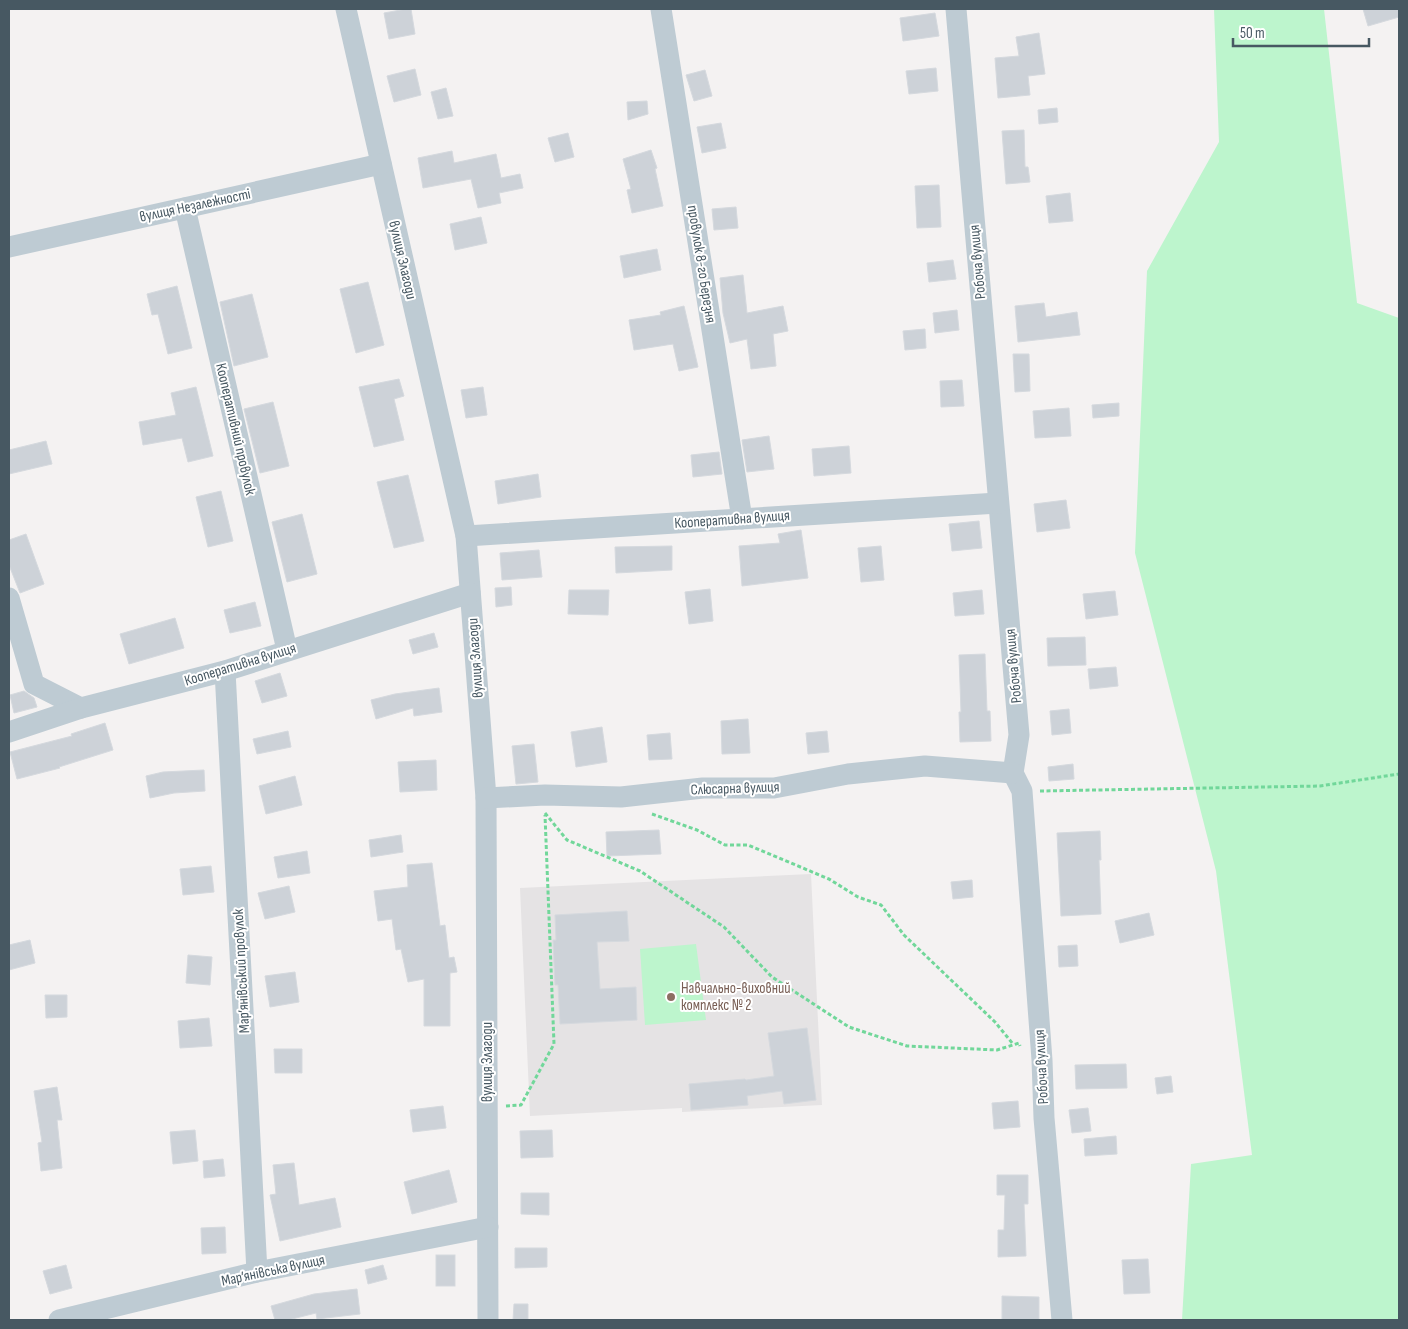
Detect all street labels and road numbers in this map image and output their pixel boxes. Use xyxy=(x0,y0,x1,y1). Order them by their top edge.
street label: вулиця Незалежності xyxy=(138,184,253,227)
street label: провулок 8-го Березня xyxy=(683,204,720,324)
street label: вулиця Злагоди xyxy=(384,219,421,301)
street label: Робоча вулиця xyxy=(965,224,990,300)
street label: Кооперативний провулок xyxy=(211,361,260,497)
street label: Кооперативна вулиця xyxy=(674,506,791,533)
street label: вулиця Злагоди xyxy=(463,617,488,699)
street label: Робоча вулиця xyxy=(1001,628,1026,704)
street label: Кооперативна вулиця xyxy=(182,638,298,690)
street label: Слюсарна вулиця xyxy=(690,777,780,800)
street label: Мар’янівський провулок xyxy=(229,908,254,1034)
street label: вулиця Злагоди xyxy=(478,1022,497,1102)
street label: Робоча вулиця xyxy=(1030,1029,1053,1105)
street label: Мар’янівська вулиця xyxy=(220,1250,327,1291)

